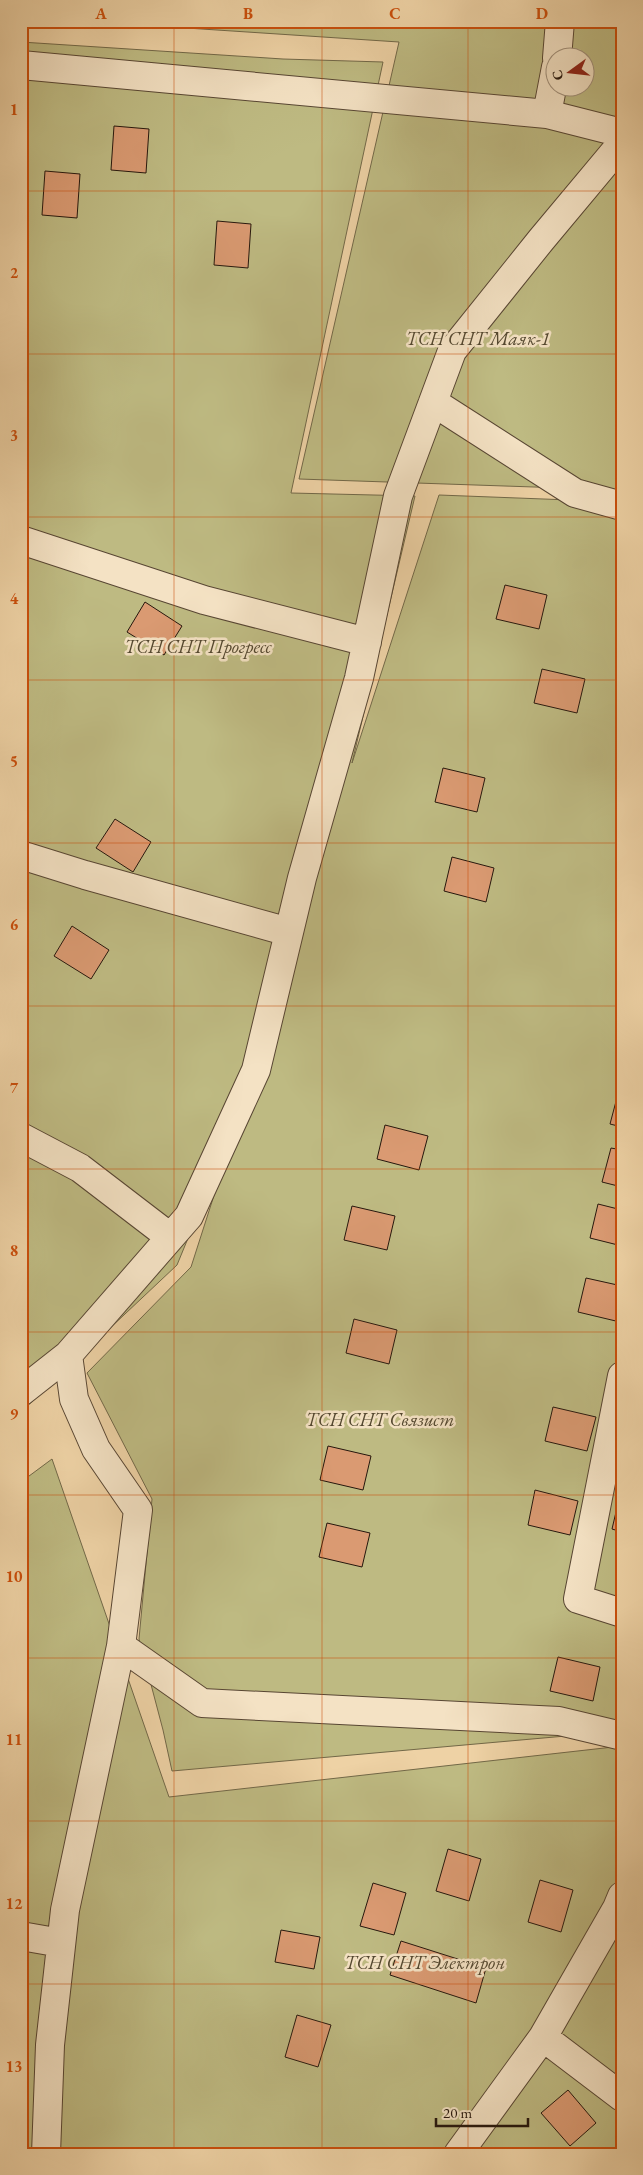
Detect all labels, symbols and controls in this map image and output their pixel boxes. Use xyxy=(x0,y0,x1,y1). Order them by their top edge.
text: A xyxy=(94,3,107,24)
text: B xyxy=(243,3,253,24)
text: C xyxy=(389,3,401,24)
text: D xyxy=(536,3,548,24)
north arrow xyxy=(546,48,596,98)
text: С xyxy=(547,68,567,82)
text: 1 xyxy=(10,99,18,120)
text: 2 xyxy=(10,262,19,283)
park label: ТСН СНТ Маяк-1 xyxy=(406,326,550,351)
text: 3 xyxy=(10,425,18,446)
text: 4 xyxy=(10,588,19,609)
park label: ТСН СНТ Прогресс xyxy=(124,634,273,659)
text: 5 xyxy=(10,751,18,772)
text: 6 xyxy=(10,914,19,935)
text: 7 xyxy=(10,1077,19,1098)
text: 8 xyxy=(10,1240,18,1261)
text: 9 xyxy=(10,1403,19,1424)
park label: ТСН СНТ Связист xyxy=(306,1407,454,1432)
text: 10 xyxy=(6,1566,23,1587)
text: 11 xyxy=(6,1729,22,1750)
text: 12 xyxy=(6,1893,23,1914)
park label: ТСН СНТ Электрон xyxy=(345,1950,505,1975)
text: 13 xyxy=(6,2056,22,2077)
scale bar xyxy=(436,2095,528,2127)
text: 20 m xyxy=(443,2103,472,2122)

